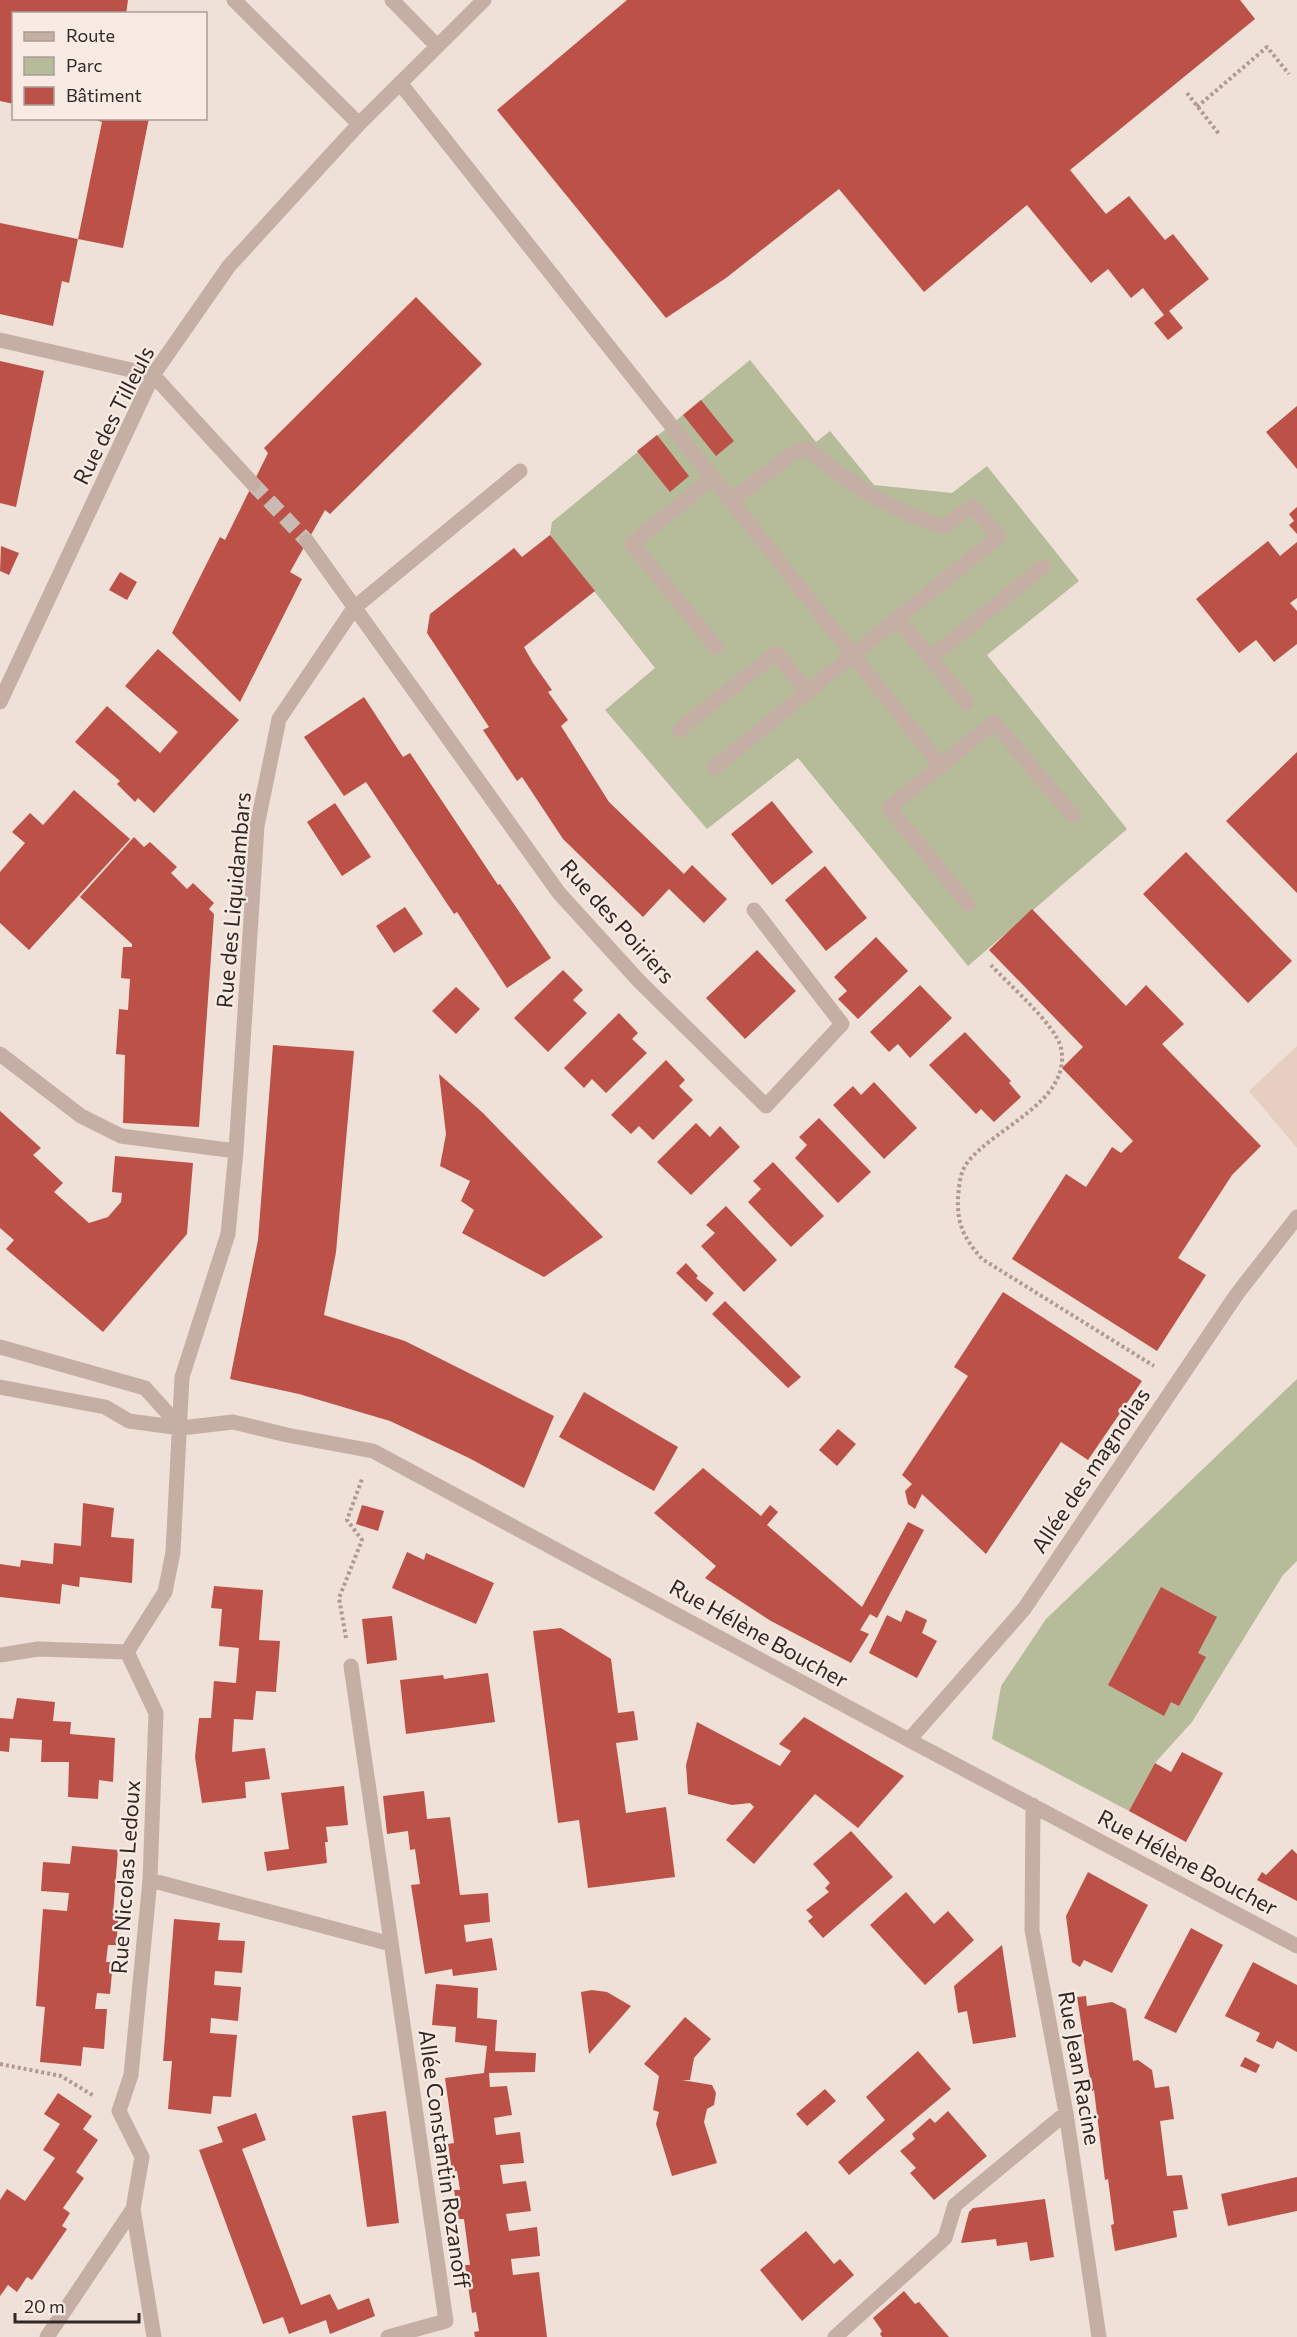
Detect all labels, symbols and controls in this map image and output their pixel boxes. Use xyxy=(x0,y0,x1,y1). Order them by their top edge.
legend xyxy=(12,12,207,120)
text: Route xyxy=(66,24,115,46)
text: Parc xyxy=(66,54,103,76)
text: Bâtiment xyxy=(66,84,142,106)
street label: Rue des Tilleuls xyxy=(67,341,159,489)
street label: Rue des Liquidambars xyxy=(210,791,256,1009)
street label: Rue des Poiriers xyxy=(555,853,681,989)
street label: Allée des magnolias xyxy=(1025,1382,1155,1558)
street label: Rue Hélène Boucher xyxy=(665,1573,853,1693)
street label: Rue Nicolas Ledoux xyxy=(105,1779,145,1975)
street label: Rue Hélène Boucher xyxy=(1093,1803,1283,1921)
street label: Rue Jean Racine xyxy=(1053,1989,1107,2147)
street label: Allée Constantin Rozanoff xyxy=(413,2028,477,2290)
scale bar xyxy=(15,2286,140,2324)
text: 20 m xyxy=(24,2295,65,2317)

